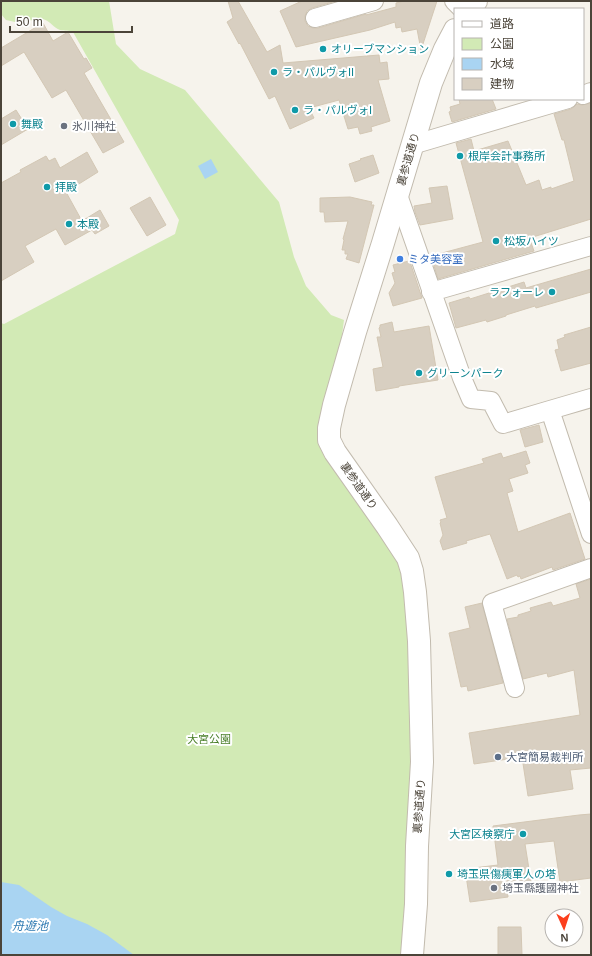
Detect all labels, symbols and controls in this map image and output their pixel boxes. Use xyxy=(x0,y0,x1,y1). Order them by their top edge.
scale bar xyxy=(10,8,132,34)
legend xyxy=(454,8,584,100)
text: 50 m xyxy=(16,15,43,29)
text: 道路 xyxy=(490,17,514,31)
text: 公園 xyxy=(490,37,514,51)
place label: オリーブマンション xyxy=(331,43,429,55)
marker: オリーブマンション xyxy=(318,44,328,54)
text: 水域 xyxy=(490,57,514,71)
place label: ラ・パルヴォII xyxy=(282,66,354,78)
marker: ラ・パルヴォII xyxy=(269,67,279,77)
text: 建物 xyxy=(490,77,514,91)
place label: ラ・パルヴォI xyxy=(303,104,372,116)
marker: ラ・パルヴォI xyxy=(290,105,300,115)
place label: 舞殿 xyxy=(21,118,43,130)
marker: 舞殿 xyxy=(8,119,18,129)
place label: 氷川神社 xyxy=(72,120,116,132)
marker: 氷川神社 xyxy=(59,121,69,131)
street label: 裏参道通り xyxy=(395,131,421,187)
place label: 根岸会計事務所 xyxy=(468,150,546,162)
marker: 根岸会計事務所 xyxy=(455,151,465,161)
place label: 拝殿 xyxy=(55,181,77,193)
marker: 拝殿 xyxy=(42,182,52,192)
place label: 本殿 xyxy=(77,218,99,230)
marker: 本殿 xyxy=(64,219,74,229)
place label: 松坂ハイツ xyxy=(504,235,559,247)
marker: 松坂ハイツ xyxy=(491,236,501,246)
place label: ミタ美容室 xyxy=(408,253,463,265)
marker: ミタ美容室 xyxy=(395,254,405,264)
place label: ラフォーレ xyxy=(489,286,544,298)
marker: ラフォーレ xyxy=(547,287,557,297)
place label: グリーンパーク xyxy=(427,367,503,379)
marker: グリーンパーク xyxy=(414,368,424,378)
street label: 裏参道通り xyxy=(338,460,380,512)
park label: 大宮公園 xyxy=(187,733,231,745)
place label: 大宮簡易裁判所 xyxy=(506,751,584,763)
marker: 大宮簡易裁判所 xyxy=(493,752,503,762)
street label: 裏参道通り xyxy=(411,778,427,834)
place label: 大宮区検察庁 xyxy=(449,828,515,840)
marker: 大宮区検察庁 xyxy=(518,829,528,839)
place label: 埼玉県傷痍軍人の塔 xyxy=(457,868,556,880)
marker: 埼玉県傷痍軍人の塔 xyxy=(444,869,454,879)
place label: 埼玉縣護國神社 xyxy=(502,882,579,894)
marker: 埼玉縣護國神社 xyxy=(489,883,499,893)
north arrow xyxy=(544,908,584,948)
water label: 舟遊池 xyxy=(12,919,49,933)
text: N xyxy=(560,932,569,944)

